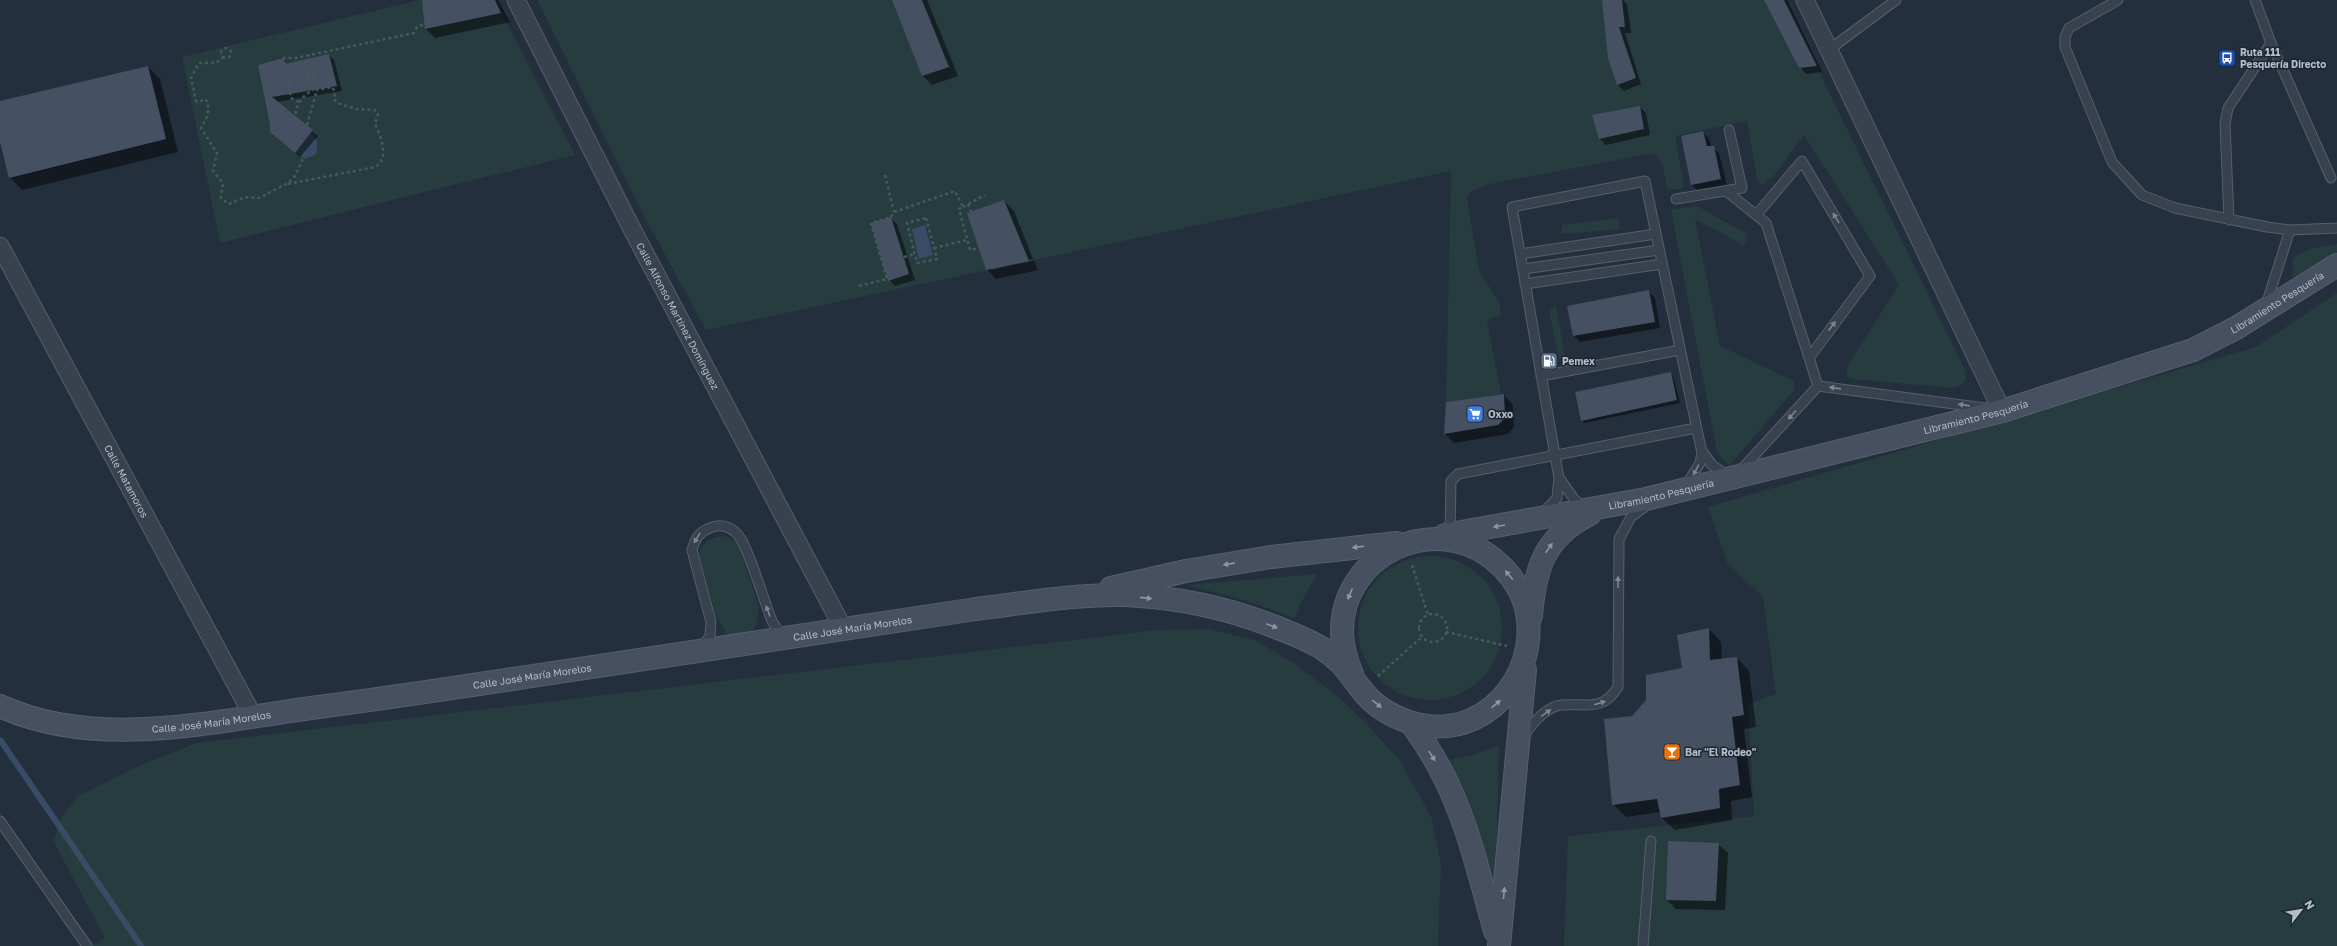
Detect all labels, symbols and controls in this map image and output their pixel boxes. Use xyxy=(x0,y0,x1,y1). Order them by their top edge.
place label: Ruta 111 Pesquería Directo xyxy=(2240,46,2326,70)
bus stop icon: Ruta 111 Pesquería Directo xyxy=(2217,48,2237,68)
one-way arrow xyxy=(1832,212,1839,224)
street label: Calle Alfonso Martínez Domínguez xyxy=(634,240,722,391)
street label: Libramiento Pesquería xyxy=(2228,269,2326,336)
one-way arrow xyxy=(1828,321,1836,332)
fuel station icon: Pemex xyxy=(1539,351,1559,371)
place label: Pemex xyxy=(1562,355,1595,367)
one-way arrow xyxy=(1829,385,1841,391)
street label: Libramiento Pesquería xyxy=(1922,397,2030,436)
one-way arrow xyxy=(1958,402,1970,409)
supermarket icon: Oxxo xyxy=(1465,404,1485,424)
place label: Oxxo xyxy=(1488,408,1513,420)
one-way arrow xyxy=(1787,410,1797,420)
street label: Calle Matamoros xyxy=(102,443,151,520)
one-way arrow xyxy=(1693,465,1700,476)
street label: Libramiento Pesquería xyxy=(1607,476,1715,512)
one-way arrow xyxy=(1493,523,1505,529)
one-way arrow xyxy=(694,532,701,544)
one-way arrow xyxy=(1545,543,1553,554)
one-way arrow xyxy=(1352,544,1364,550)
one-way arrow xyxy=(1223,561,1235,567)
one-way arrow xyxy=(1505,570,1514,579)
one-way arrow xyxy=(1615,575,1621,588)
one-way arrow xyxy=(1347,588,1353,599)
one-way arrow xyxy=(1140,594,1152,601)
one-way arrow xyxy=(764,604,770,616)
street label: Calle José María Morelos xyxy=(792,613,913,643)
one-way arrow xyxy=(1267,623,1279,629)
street label: Calle José María Morelos xyxy=(472,661,592,691)
one-way arrow xyxy=(1371,699,1382,708)
one-way arrow xyxy=(1490,699,1501,708)
one-way arrow xyxy=(1594,700,1606,706)
street label: Calle José María Morelos xyxy=(151,708,272,735)
one-way arrow xyxy=(1541,709,1551,717)
bar icon: Bar "El Rodeo" xyxy=(1662,742,1682,762)
place label: Bar "El Rodeo" xyxy=(1685,746,1757,758)
one-way arrow xyxy=(1429,750,1436,762)
one-way arrow xyxy=(1500,887,1507,899)
north arrow xyxy=(2281,890,2321,930)
text: N xyxy=(2302,898,2318,912)

